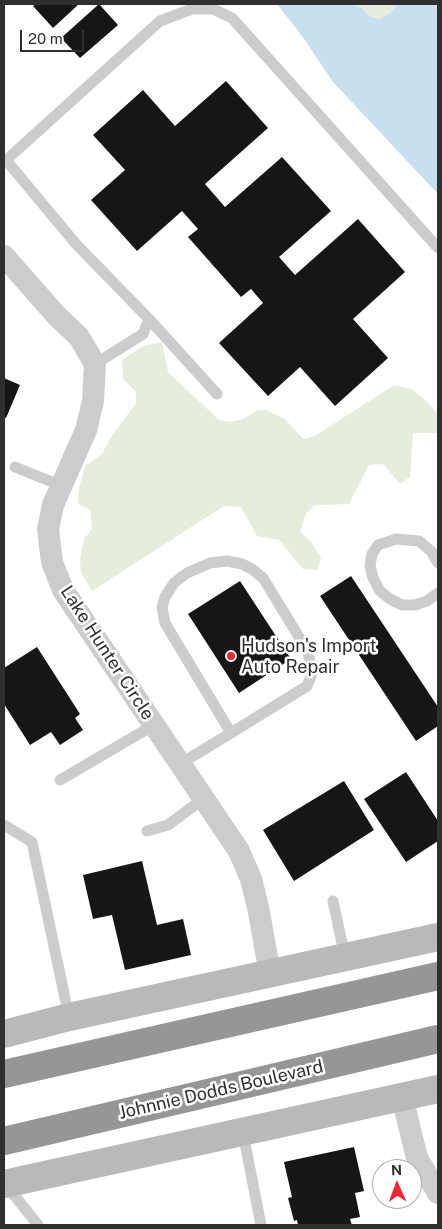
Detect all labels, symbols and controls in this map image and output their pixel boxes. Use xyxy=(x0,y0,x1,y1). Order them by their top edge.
scale bar xyxy=(22,20,86,52)
text: 20 m xyxy=(28,30,63,47)
street label: Lake Hunter Circle xyxy=(56,582,158,724)
place label: Hudson's Import Auto Repair xyxy=(241,635,377,678)
marker: Hudson's Import Auto Repair xyxy=(225,650,237,662)
street label: Johnnie Dodds Boulevard xyxy=(117,1056,325,1124)
north arrow xyxy=(372,1159,422,1209)
text: N xyxy=(391,1162,402,1178)

